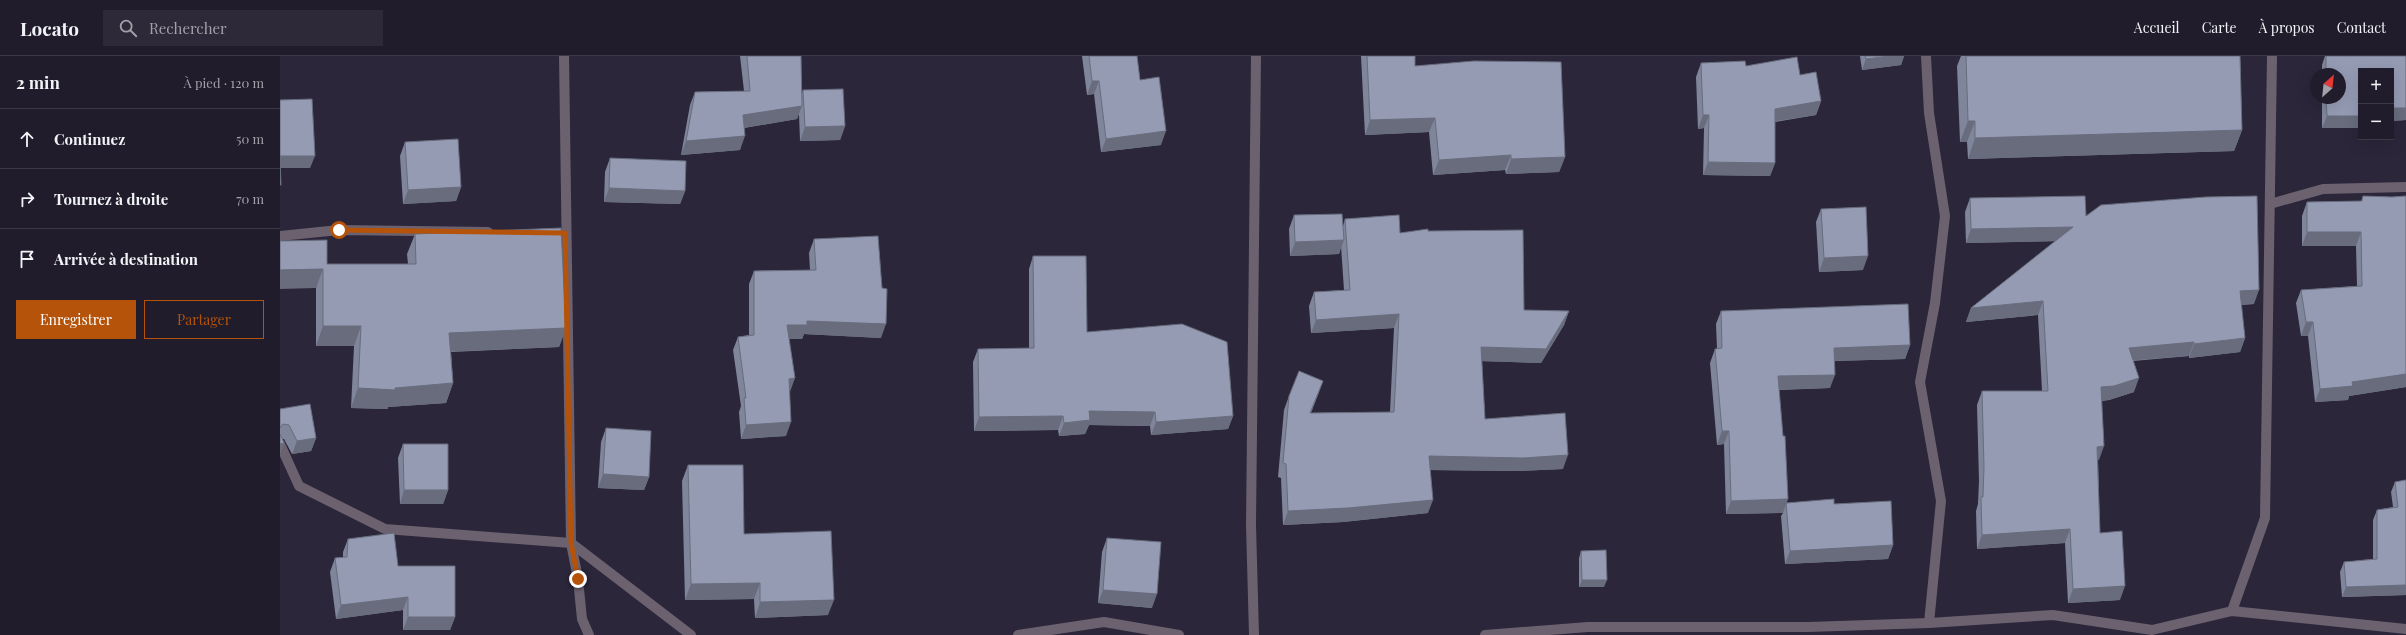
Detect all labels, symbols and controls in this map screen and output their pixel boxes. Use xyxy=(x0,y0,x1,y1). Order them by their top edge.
search box xyxy=(103,10,383,46)
text: Locato xyxy=(20,15,79,41)
icon: search xyxy=(117,17,139,39)
text: Rechercher xyxy=(149,18,227,38)
text: Accueil xyxy=(2134,18,2180,37)
text: Carte xyxy=(2202,18,2237,37)
text: À propos xyxy=(2259,18,2315,37)
text: Contact xyxy=(2337,18,2386,37)
north arrow xyxy=(2310,68,2346,104)
map controls xyxy=(2358,68,2394,140)
button: + xyxy=(2358,68,2394,104)
text: 2 min xyxy=(16,71,60,93)
text: À pied · 120 m xyxy=(184,74,264,91)
button: − xyxy=(2358,104,2394,140)
icon: ahead xyxy=(16,128,38,150)
text: Continuez xyxy=(54,129,125,149)
text: 50 m xyxy=(236,130,264,147)
icon: right xyxy=(16,188,38,210)
text: Tournez à droite xyxy=(54,189,168,209)
text: 70 m xyxy=(236,190,264,207)
route start xyxy=(330,221,348,239)
icon: arrive xyxy=(16,248,38,270)
text: Arrivée à destination xyxy=(54,249,198,269)
button: Enregistrer xyxy=(16,300,136,339)
button: Partager xyxy=(144,300,264,339)
route end xyxy=(569,570,587,588)

